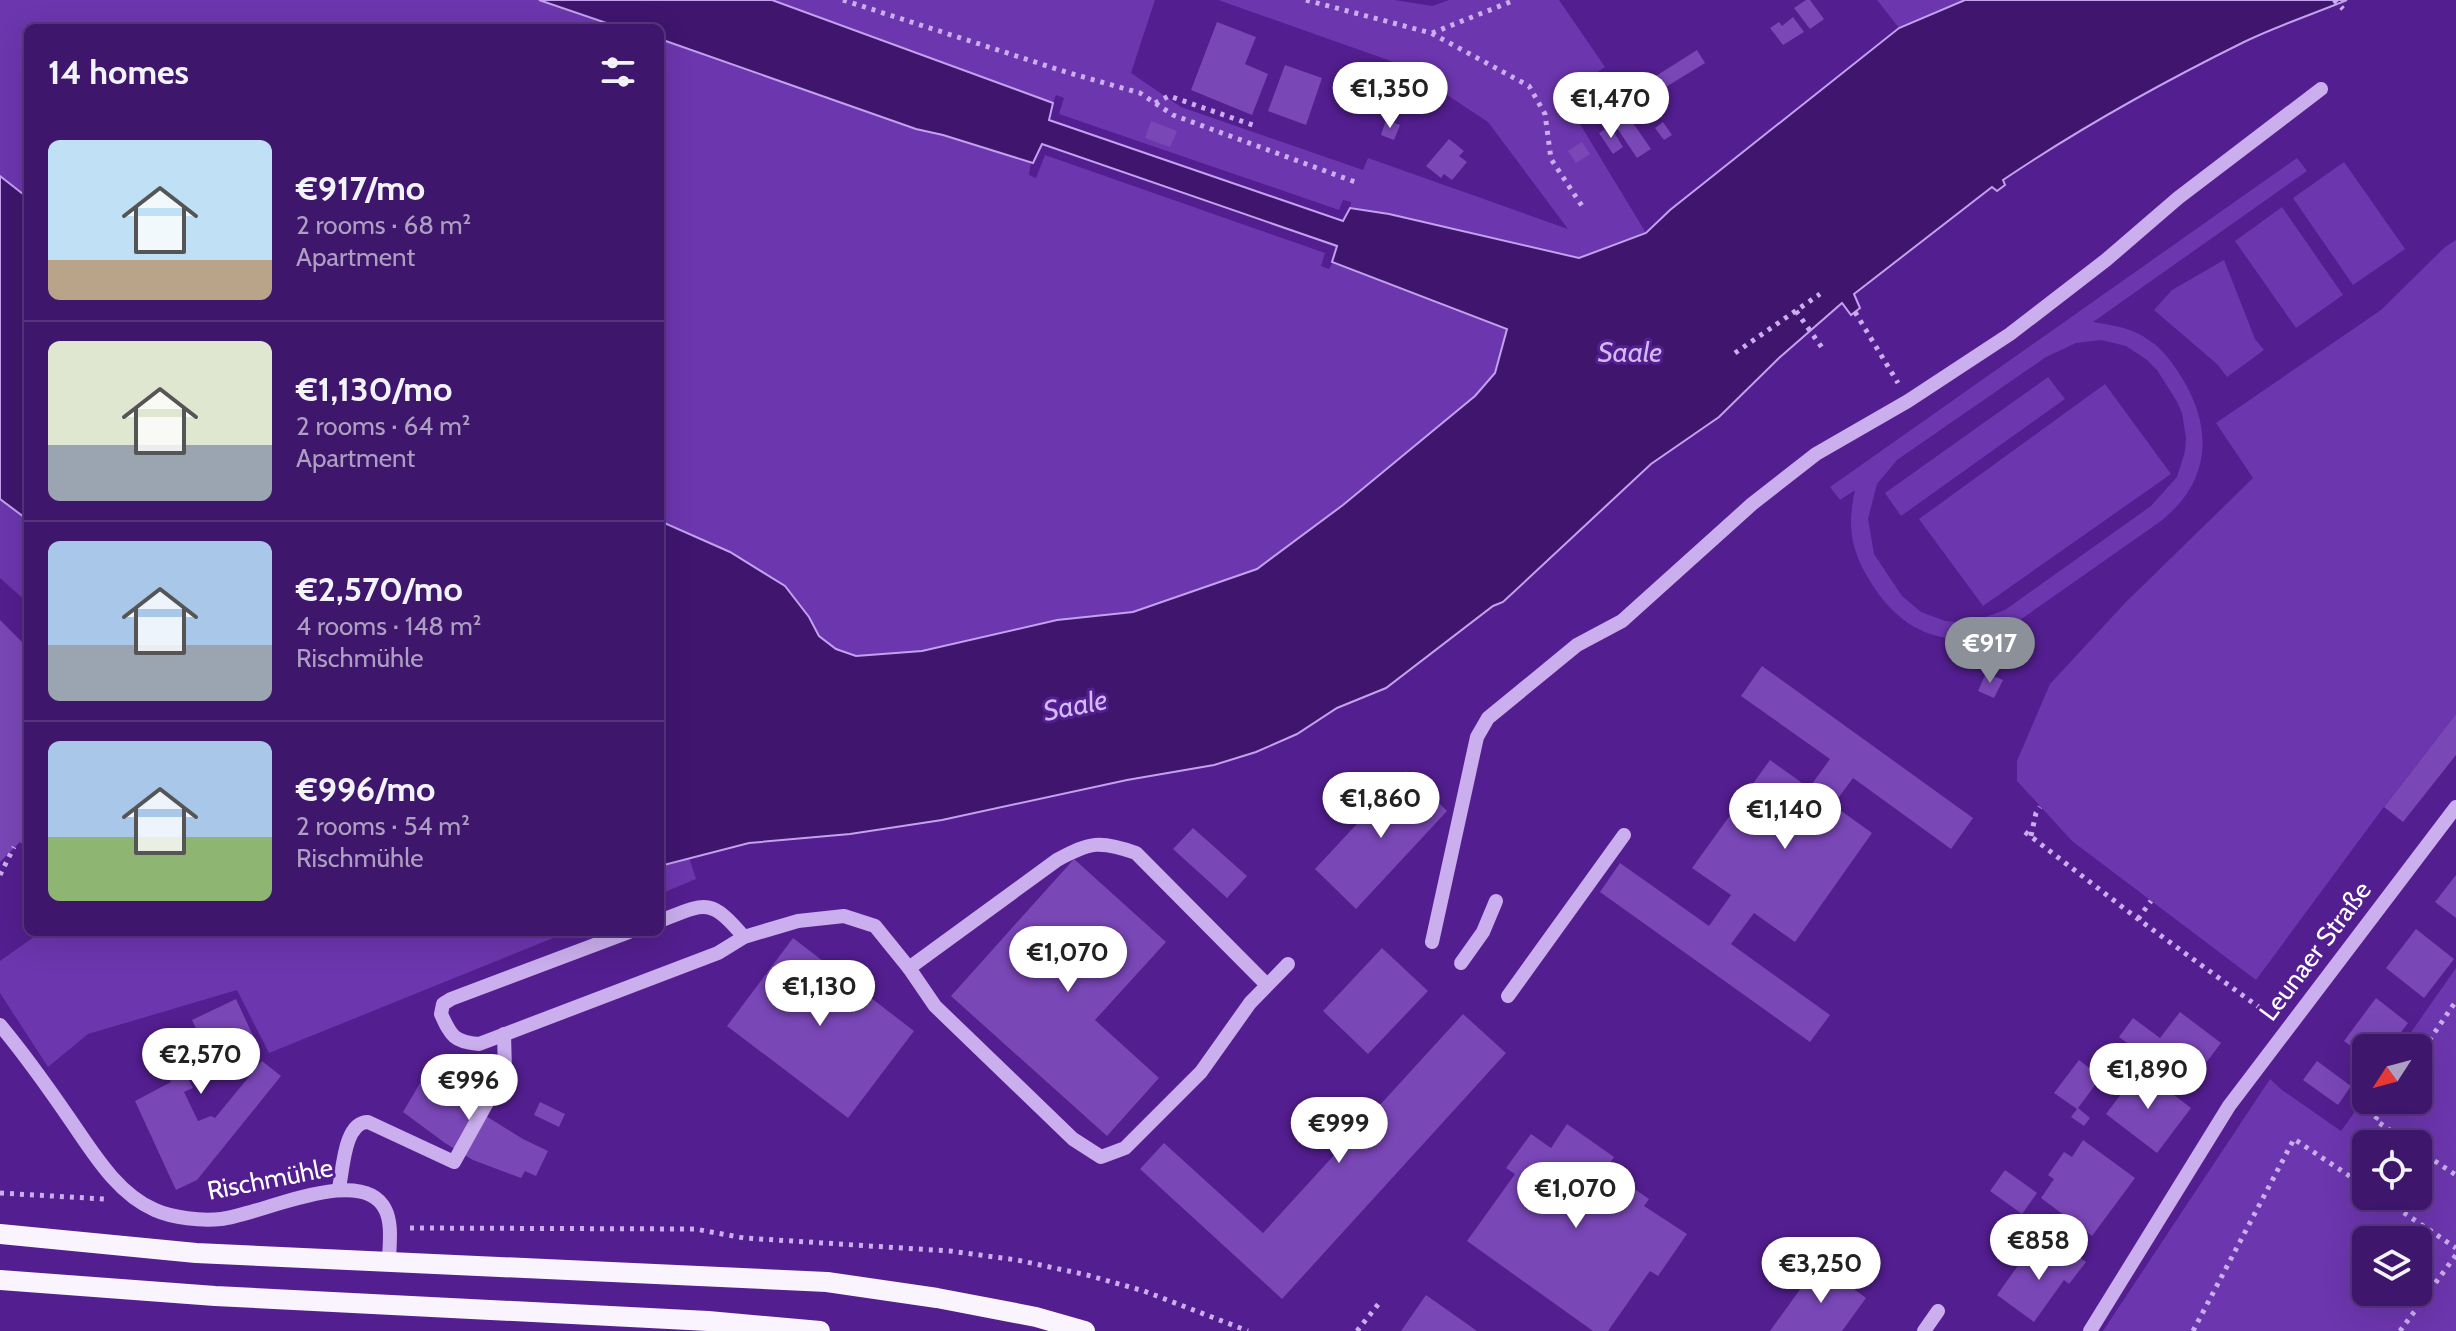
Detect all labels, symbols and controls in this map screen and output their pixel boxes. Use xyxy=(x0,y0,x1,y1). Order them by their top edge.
icon: filters xyxy=(596,50,640,94)
text: 14 homes xyxy=(48,51,189,93)
pin: €1,350 xyxy=(1325,62,1455,130)
text: €1,350 xyxy=(1351,72,1429,104)
pin: €1,470 xyxy=(1546,72,1676,140)
text: €1,470 xyxy=(1571,82,1651,114)
text: €917/mo xyxy=(296,167,425,209)
icon: home xyxy=(112,172,208,268)
text: 2 rooms · 68 m² xyxy=(296,209,471,241)
text: Apartment xyxy=(296,241,415,273)
water label: Saale xyxy=(1598,335,1662,369)
text: €1,130/mo xyxy=(296,368,452,410)
icon: home xyxy=(112,373,208,469)
text: 2 rooms · 64 m² xyxy=(296,410,471,442)
text: Apartment xyxy=(296,442,415,474)
text: €2,570/mo xyxy=(296,568,463,610)
icon: home xyxy=(112,573,208,669)
text: 4 rooms · 148 m² xyxy=(296,610,481,642)
pin: €917 xyxy=(1943,617,2037,685)
text: €917 xyxy=(1963,627,2017,659)
text: Rischmühle xyxy=(296,642,424,674)
water label: Saale xyxy=(1040,682,1110,728)
text: €996/mo xyxy=(296,768,435,810)
pin: €1,860 xyxy=(1316,772,1446,840)
icon: home xyxy=(112,773,208,869)
text: €1,860 xyxy=(1341,782,1421,814)
pin: €1,140 xyxy=(1720,783,1850,851)
text: €1,140 xyxy=(1747,793,1823,825)
text: 2 rooms · 54 m² xyxy=(296,810,470,842)
text: Rischmühle xyxy=(296,842,424,874)
street label: Leunaer Straße xyxy=(2252,875,2378,1027)
pin: €1,070 xyxy=(1003,926,1133,994)
text: €1,070 xyxy=(1027,936,1109,968)
pin: €1,130 xyxy=(755,960,885,1028)
text: €1,130 xyxy=(783,970,857,1002)
pin: €2,570 xyxy=(136,1028,266,1096)
north arrow xyxy=(2352,1034,2432,1114)
map controls xyxy=(2352,1034,2432,1306)
text: €2,570 xyxy=(160,1038,242,1070)
pin: €1,890 xyxy=(2083,1043,2213,1111)
text: €1,890 xyxy=(2108,1053,2188,1085)
pin: €996 xyxy=(422,1054,516,1122)
text: €996 xyxy=(439,1064,499,1096)
pin: €999 xyxy=(1292,1097,1386,1165)
text: €999 xyxy=(1309,1107,1369,1139)
button: locate xyxy=(2352,1130,2432,1210)
street label: Rischmühle xyxy=(204,1151,336,1207)
pin: €1,070 xyxy=(1511,1162,1641,1230)
text: €1,070 xyxy=(1535,1172,1617,1204)
pin: €858 xyxy=(1992,1214,2086,1282)
text: €858 xyxy=(2008,1224,2070,1256)
button: layers xyxy=(2352,1226,2432,1306)
pin: €3,250 xyxy=(1756,1237,1886,1305)
text: €3,250 xyxy=(1780,1247,1862,1279)

